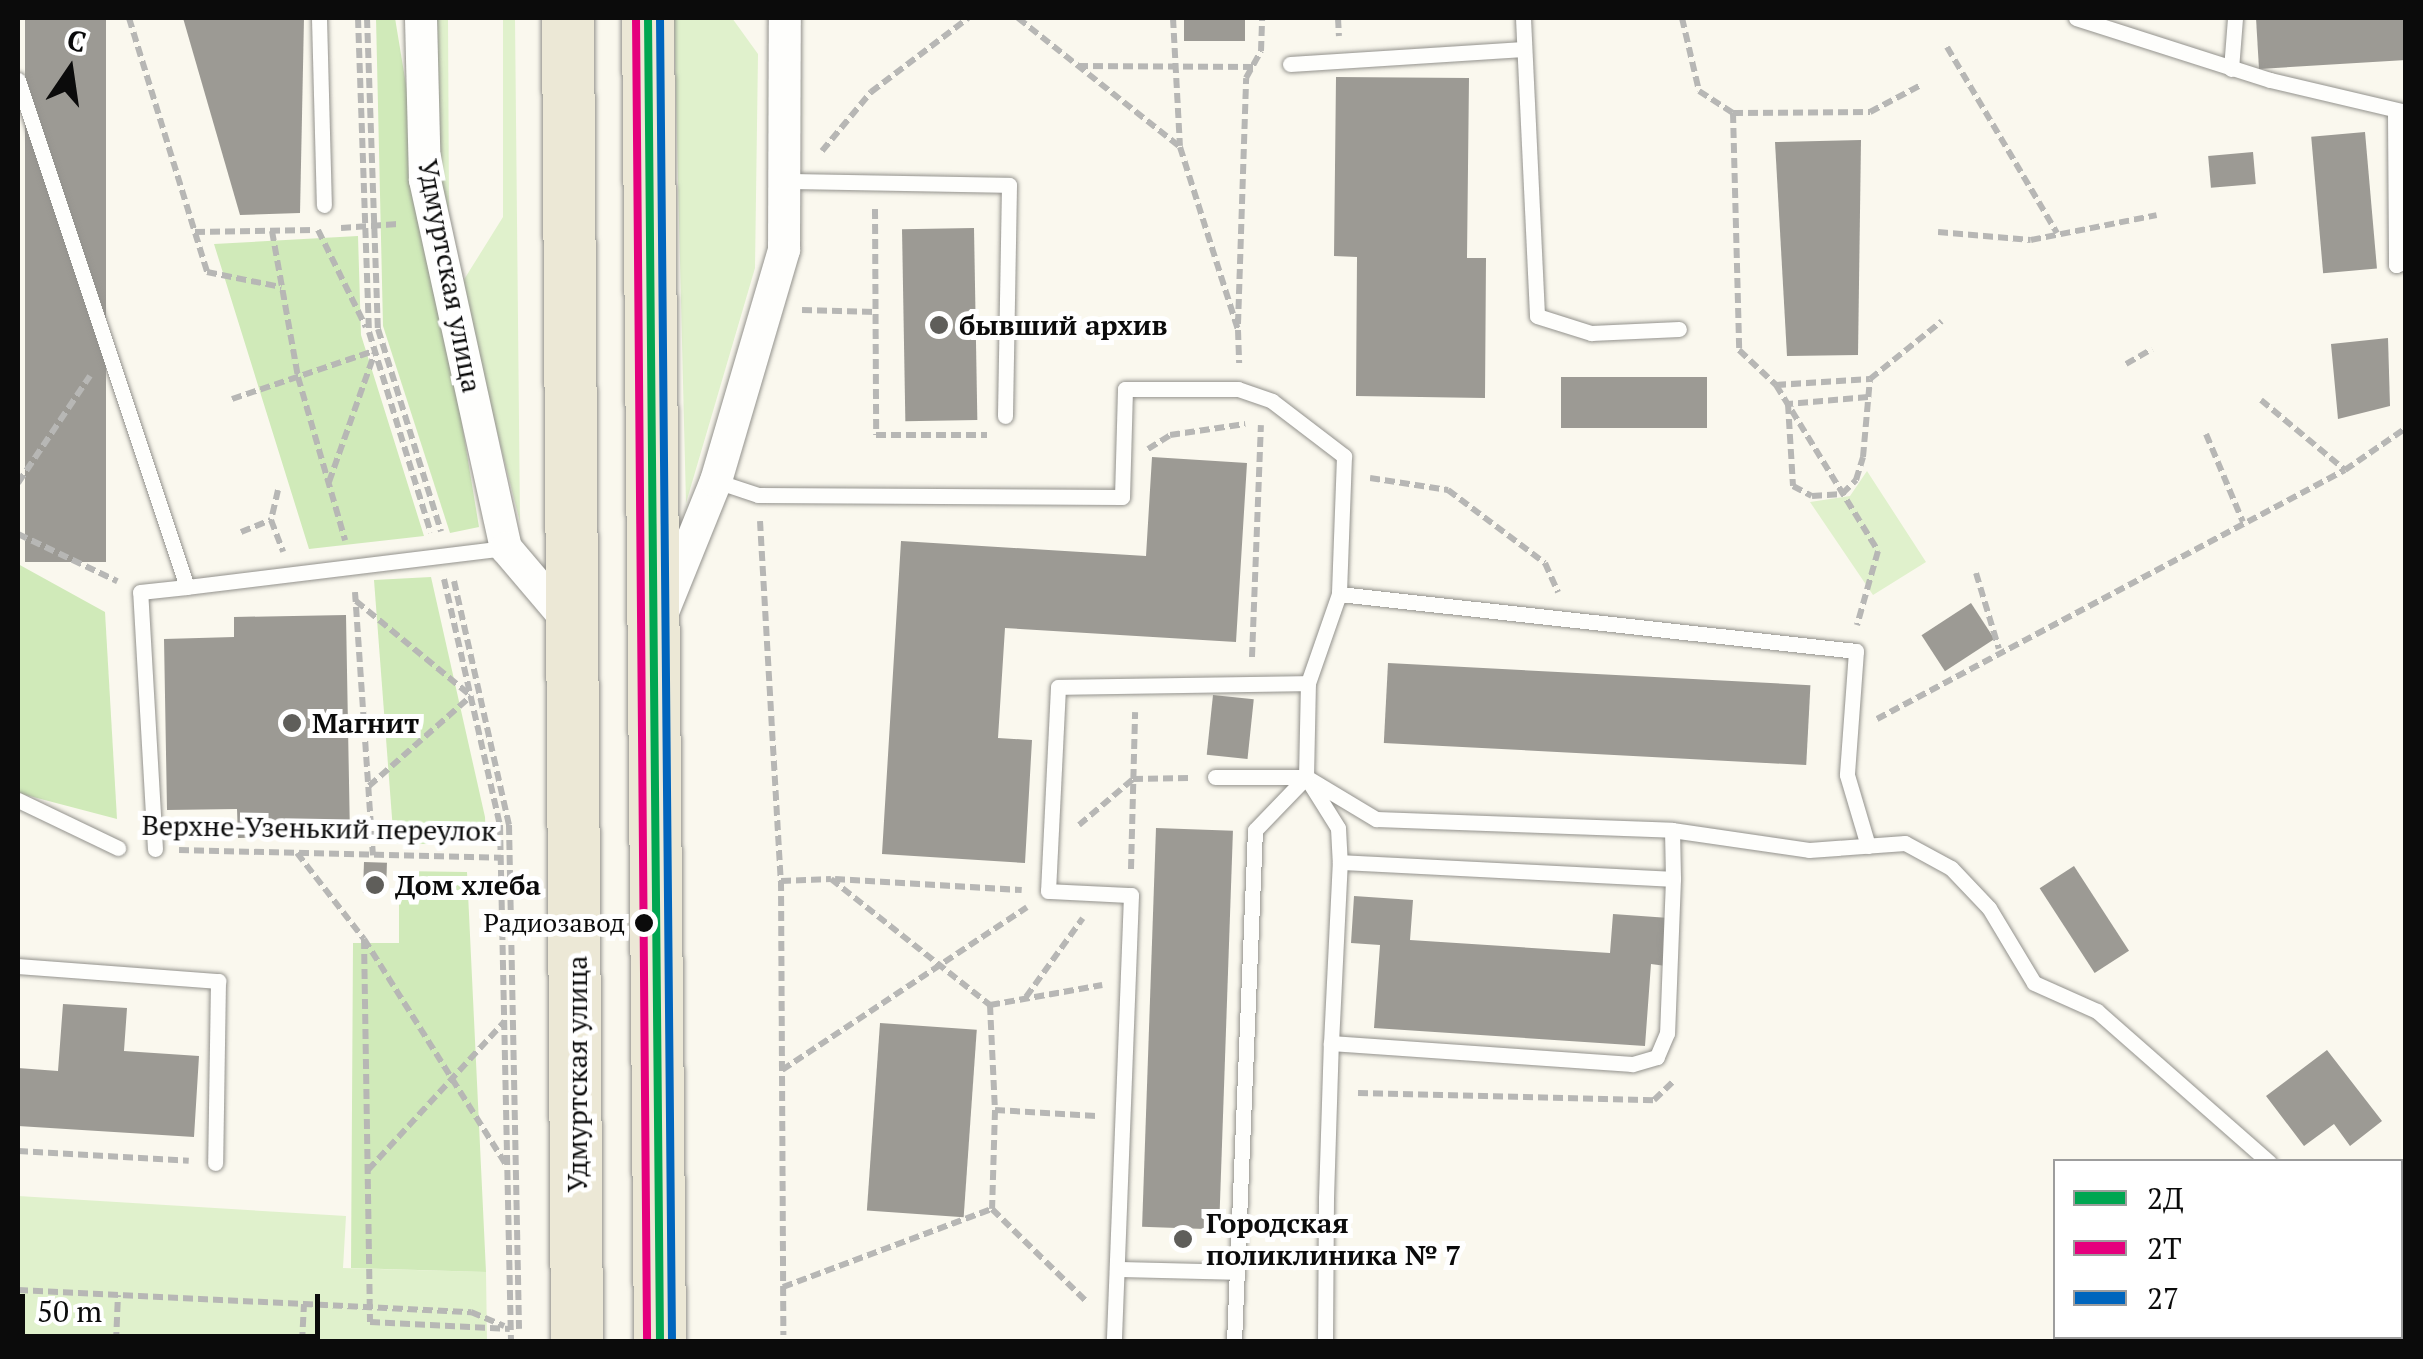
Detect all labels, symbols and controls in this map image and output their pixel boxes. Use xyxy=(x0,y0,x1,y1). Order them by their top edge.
north arrow xyxy=(20,20,120,120)
text: С xyxy=(64,20,90,60)
street label: Удмуртская улица xyxy=(411,157,489,395)
place label: бывший архив xyxy=(959,308,1168,342)
marker: бывший архив xyxy=(928,314,950,336)
place label: Магнит xyxy=(312,706,419,740)
marker: Магнит xyxy=(281,712,303,734)
street label: Верхне-Узенький переулок xyxy=(141,808,497,848)
place label: Дом хлеба xyxy=(395,868,541,902)
marker: Дом хлеба xyxy=(364,874,386,896)
place label: Радиозавод xyxy=(483,907,625,939)
marker: Радиозавод xyxy=(634,913,654,933)
street label: Удмуртская улица xyxy=(560,956,594,1192)
legend xyxy=(2053,1159,2403,1339)
text: 2Д xyxy=(2147,1178,2184,1218)
place label: Городская поликлиника № 7 xyxy=(1206,1206,1461,1272)
marker: Городская поликлиника № 7 xyxy=(1170,1226,1196,1252)
text: 2Т xyxy=(2147,1228,2182,1268)
scale bar xyxy=(25,1274,325,1336)
text: 27 xyxy=(2147,1278,2179,1318)
text: 50 m xyxy=(37,1291,102,1331)

